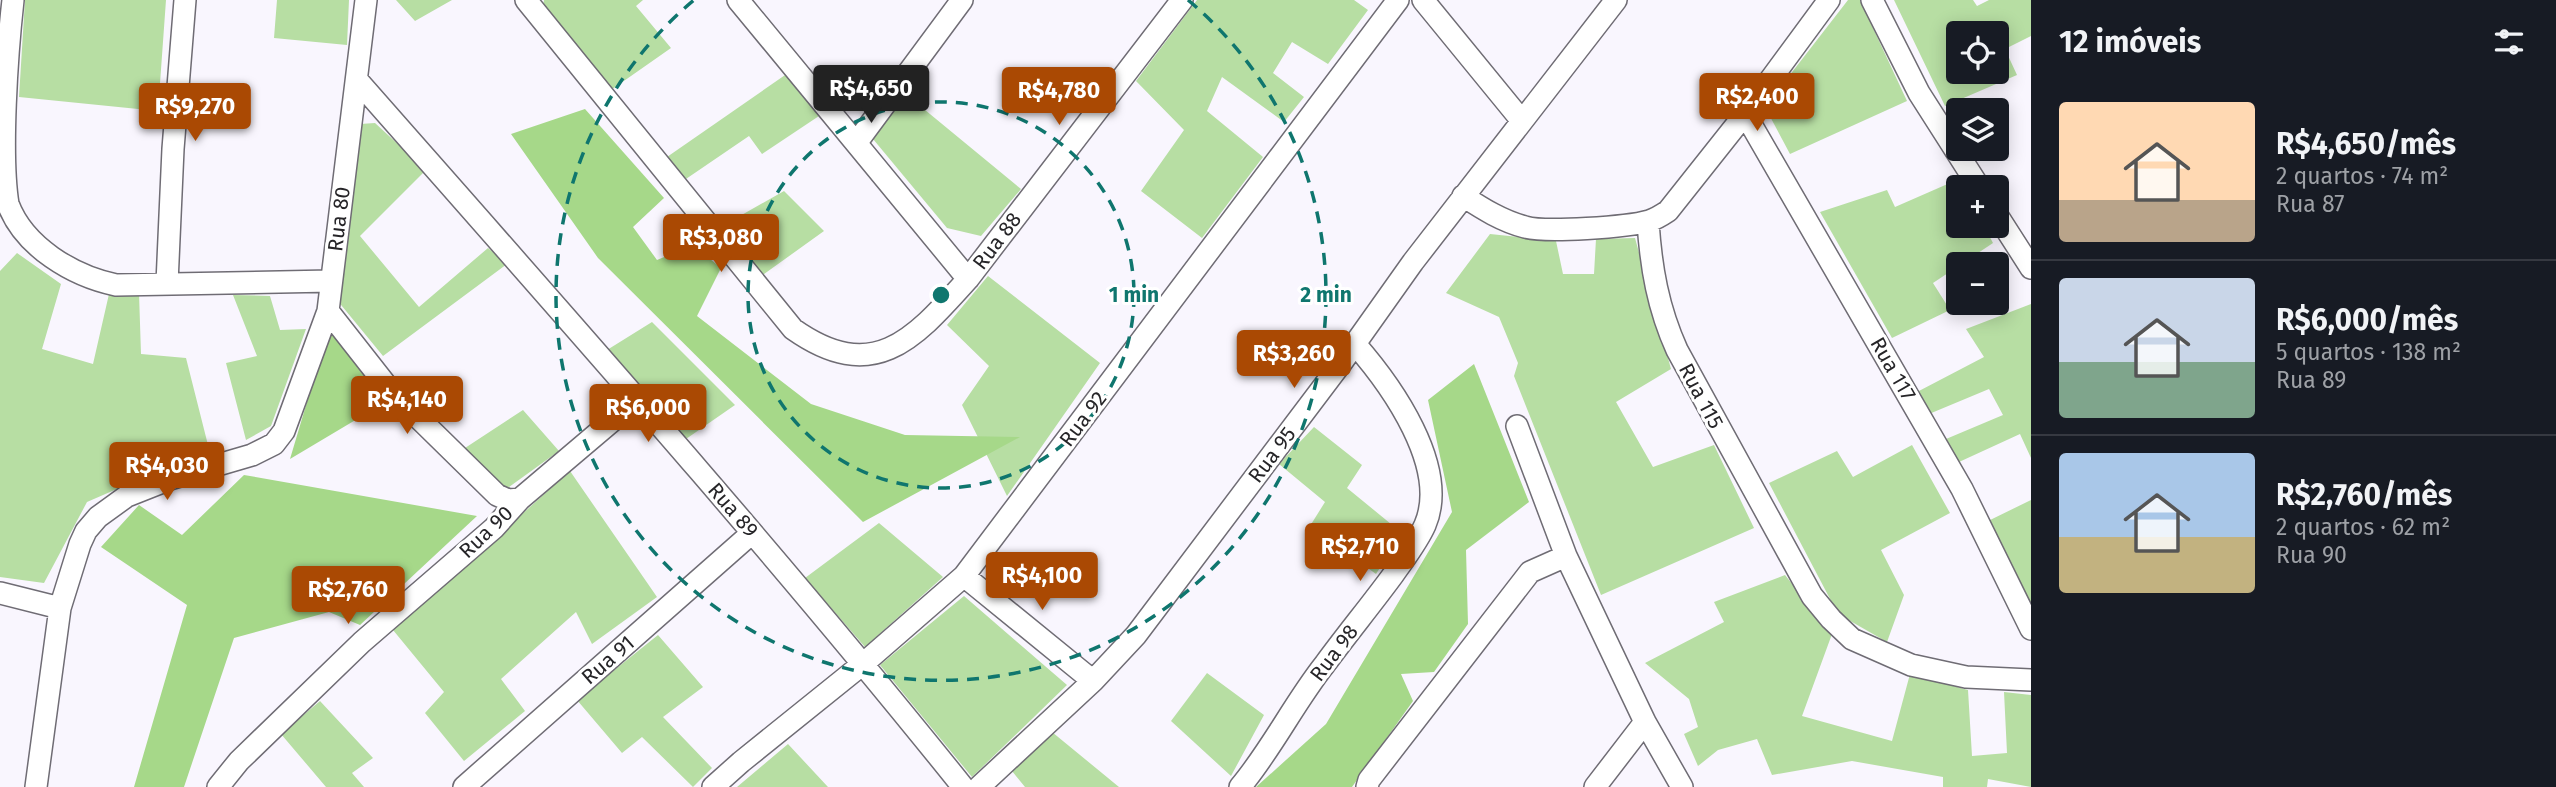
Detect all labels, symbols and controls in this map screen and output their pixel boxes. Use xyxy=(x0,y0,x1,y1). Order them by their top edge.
map controls xyxy=(1946,21,2009,315)
button: locate xyxy=(1946,21,2009,84)
icon: filters xyxy=(2490,23,2528,61)
text: 12 imóveis xyxy=(2059,24,2201,60)
pin: R$4,650 xyxy=(806,66,936,125)
pin: R$4,780 xyxy=(994,68,1124,127)
text: R$4,650 xyxy=(829,74,913,102)
pin: R$2,400 xyxy=(1692,74,1822,133)
text: R$4,780 xyxy=(1018,76,1100,104)
text: R$2,400 xyxy=(1715,82,1799,110)
pin: R$9,270 xyxy=(130,83,260,143)
text: R$9,270 xyxy=(155,92,235,120)
button: layers xyxy=(1946,98,2009,161)
text: R$4,650/mês xyxy=(2276,126,2456,162)
icon: home xyxy=(2115,130,2199,214)
text: 2 quartos · 74 m² xyxy=(2276,162,2448,190)
button: + xyxy=(1946,175,2009,238)
street label: Rua 80 xyxy=(322,185,356,253)
text: Rua 87 xyxy=(2276,190,2344,218)
street label: Rua 88 xyxy=(967,207,1027,275)
pin: R$3,080 xyxy=(656,215,786,274)
text: R$3,080 xyxy=(679,223,763,251)
button: − xyxy=(1946,252,2009,315)
text: 1 min xyxy=(1109,282,1159,308)
text: 2 min xyxy=(1300,282,1352,308)
centre of rings xyxy=(929,283,953,307)
text: R$6,000/mês xyxy=(2276,302,2458,338)
icon: home xyxy=(2115,306,2199,390)
pin: R$3,260 xyxy=(1229,330,1359,390)
street label: Rua 117 xyxy=(1864,333,1922,405)
text: 5 quartos · 138 m² xyxy=(2276,338,2461,366)
text: R$3,260 xyxy=(1253,339,1335,367)
street label: Rua 115 xyxy=(1673,359,1729,433)
text: Rua 89 xyxy=(2276,366,2346,394)
pin: R$4,140 xyxy=(342,376,472,436)
pin: R$6,000 xyxy=(583,384,713,444)
text: R$4,140 xyxy=(367,385,447,413)
street label: Rua 92 xyxy=(1054,386,1112,452)
text: R$6,000 xyxy=(605,393,691,421)
street label: Rua 95 xyxy=(1243,422,1301,488)
pin: R$4,030 xyxy=(102,442,232,502)
text: R$4,030 xyxy=(125,451,209,479)
street label: Rua 89 xyxy=(702,477,764,543)
text: R$2,760/mês xyxy=(2276,477,2452,513)
icon: home xyxy=(2115,481,2199,565)
street label: Rua 90 xyxy=(454,500,518,564)
text: 2 quartos · 62 m² xyxy=(2276,513,2450,541)
pin: R$2,710 xyxy=(1295,524,1425,583)
text: R$2,710 xyxy=(1321,532,1399,560)
text: Rua 90 xyxy=(2276,541,2347,569)
pin: R$4,100 xyxy=(977,552,1107,612)
text: R$4,100 xyxy=(1002,561,1082,589)
pin: R$2,760 xyxy=(283,566,413,626)
text: R$2,760 xyxy=(308,575,388,603)
street label: Rua 98 xyxy=(1304,619,1364,687)
street label: Rua 91 xyxy=(576,630,640,690)

